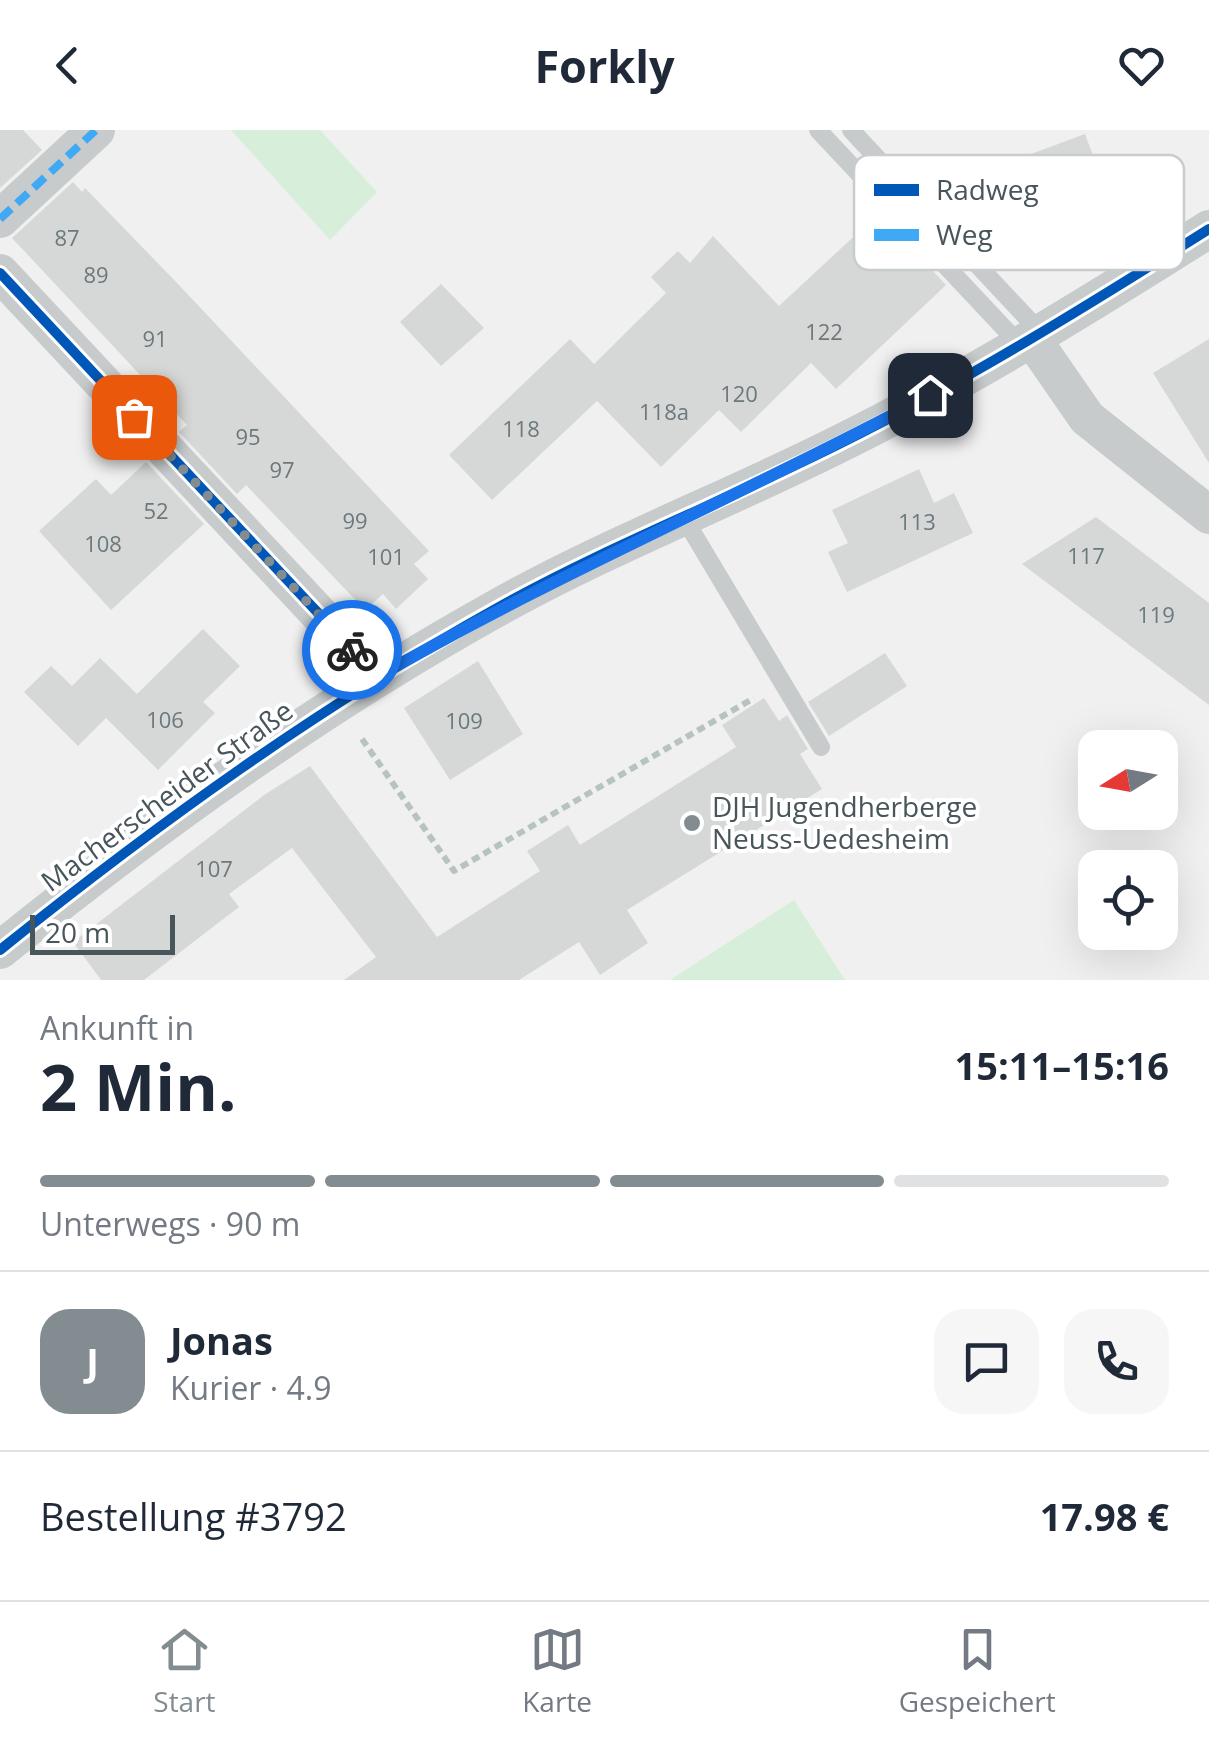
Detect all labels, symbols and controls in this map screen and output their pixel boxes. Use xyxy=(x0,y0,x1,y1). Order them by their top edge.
text: Forkly xyxy=(534,35,675,96)
icon: back xyxy=(40,38,95,93)
icon: heart xyxy=(1114,38,1169,93)
legend xyxy=(854,155,1184,270)
text: Radweg xyxy=(936,170,1039,208)
text: Weg xyxy=(936,215,993,253)
house number: 87 xyxy=(54,222,80,252)
house number: 89 xyxy=(83,259,109,289)
house number: 122 xyxy=(805,316,843,346)
house number: 91 xyxy=(142,323,168,353)
pin xyxy=(888,353,973,438)
icon: home xyxy=(903,368,958,423)
pin xyxy=(92,375,177,460)
house number: 120 xyxy=(720,378,758,408)
icon: bag xyxy=(107,390,162,445)
house number: 118a xyxy=(639,396,689,426)
house number: 118 xyxy=(502,413,540,443)
house number: 95 xyxy=(235,421,261,451)
house number: 97 xyxy=(269,454,295,484)
house number: 52 xyxy=(143,495,169,525)
house number: 99 xyxy=(342,505,368,535)
house number: 113 xyxy=(898,506,936,536)
house number: 108 xyxy=(84,528,122,558)
house number: 117 xyxy=(1067,540,1105,570)
house number: 101 xyxy=(367,541,405,571)
house number: 119 xyxy=(1137,599,1175,629)
courier xyxy=(302,600,402,700)
icon: bike xyxy=(325,623,380,678)
street label: Macherscheider Straße xyxy=(33,691,300,899)
house number: 106 xyxy=(146,704,184,734)
house number: 109 xyxy=(445,705,483,735)
north arrow xyxy=(1078,730,1178,830)
map controls xyxy=(1078,730,1178,950)
place label: DJH Jugendherberge Neuss-Uedesheim xyxy=(712,787,977,857)
marker: DJH Jugendherberge Neuss-Uedesheim xyxy=(681,812,703,834)
button: locate xyxy=(1078,850,1178,950)
house number: 107 xyxy=(195,853,233,883)
scale bar xyxy=(30,910,175,954)
text: 20 m xyxy=(45,913,110,951)
text: Ankunft in xyxy=(40,1006,194,1049)
text: 15:11–15:16 xyxy=(955,1039,1169,1091)
text: 2 Min. xyxy=(40,1042,236,1130)
text: Unterwegs · 90 m xyxy=(40,1202,300,1245)
button: chat xyxy=(934,1309,1039,1414)
button: phone xyxy=(1064,1309,1169,1414)
text: Jonas xyxy=(170,1314,273,1366)
text: J xyxy=(86,1335,99,1387)
text: Kurier · 4.9 xyxy=(170,1366,331,1409)
text: Bestellung #3792 xyxy=(40,1490,347,1542)
text: 17.98 € xyxy=(1040,1490,1169,1542)
tab: Start xyxy=(153,1622,216,1720)
tab: Karte xyxy=(522,1622,592,1720)
tab: Gespeichert xyxy=(899,1622,1056,1720)

